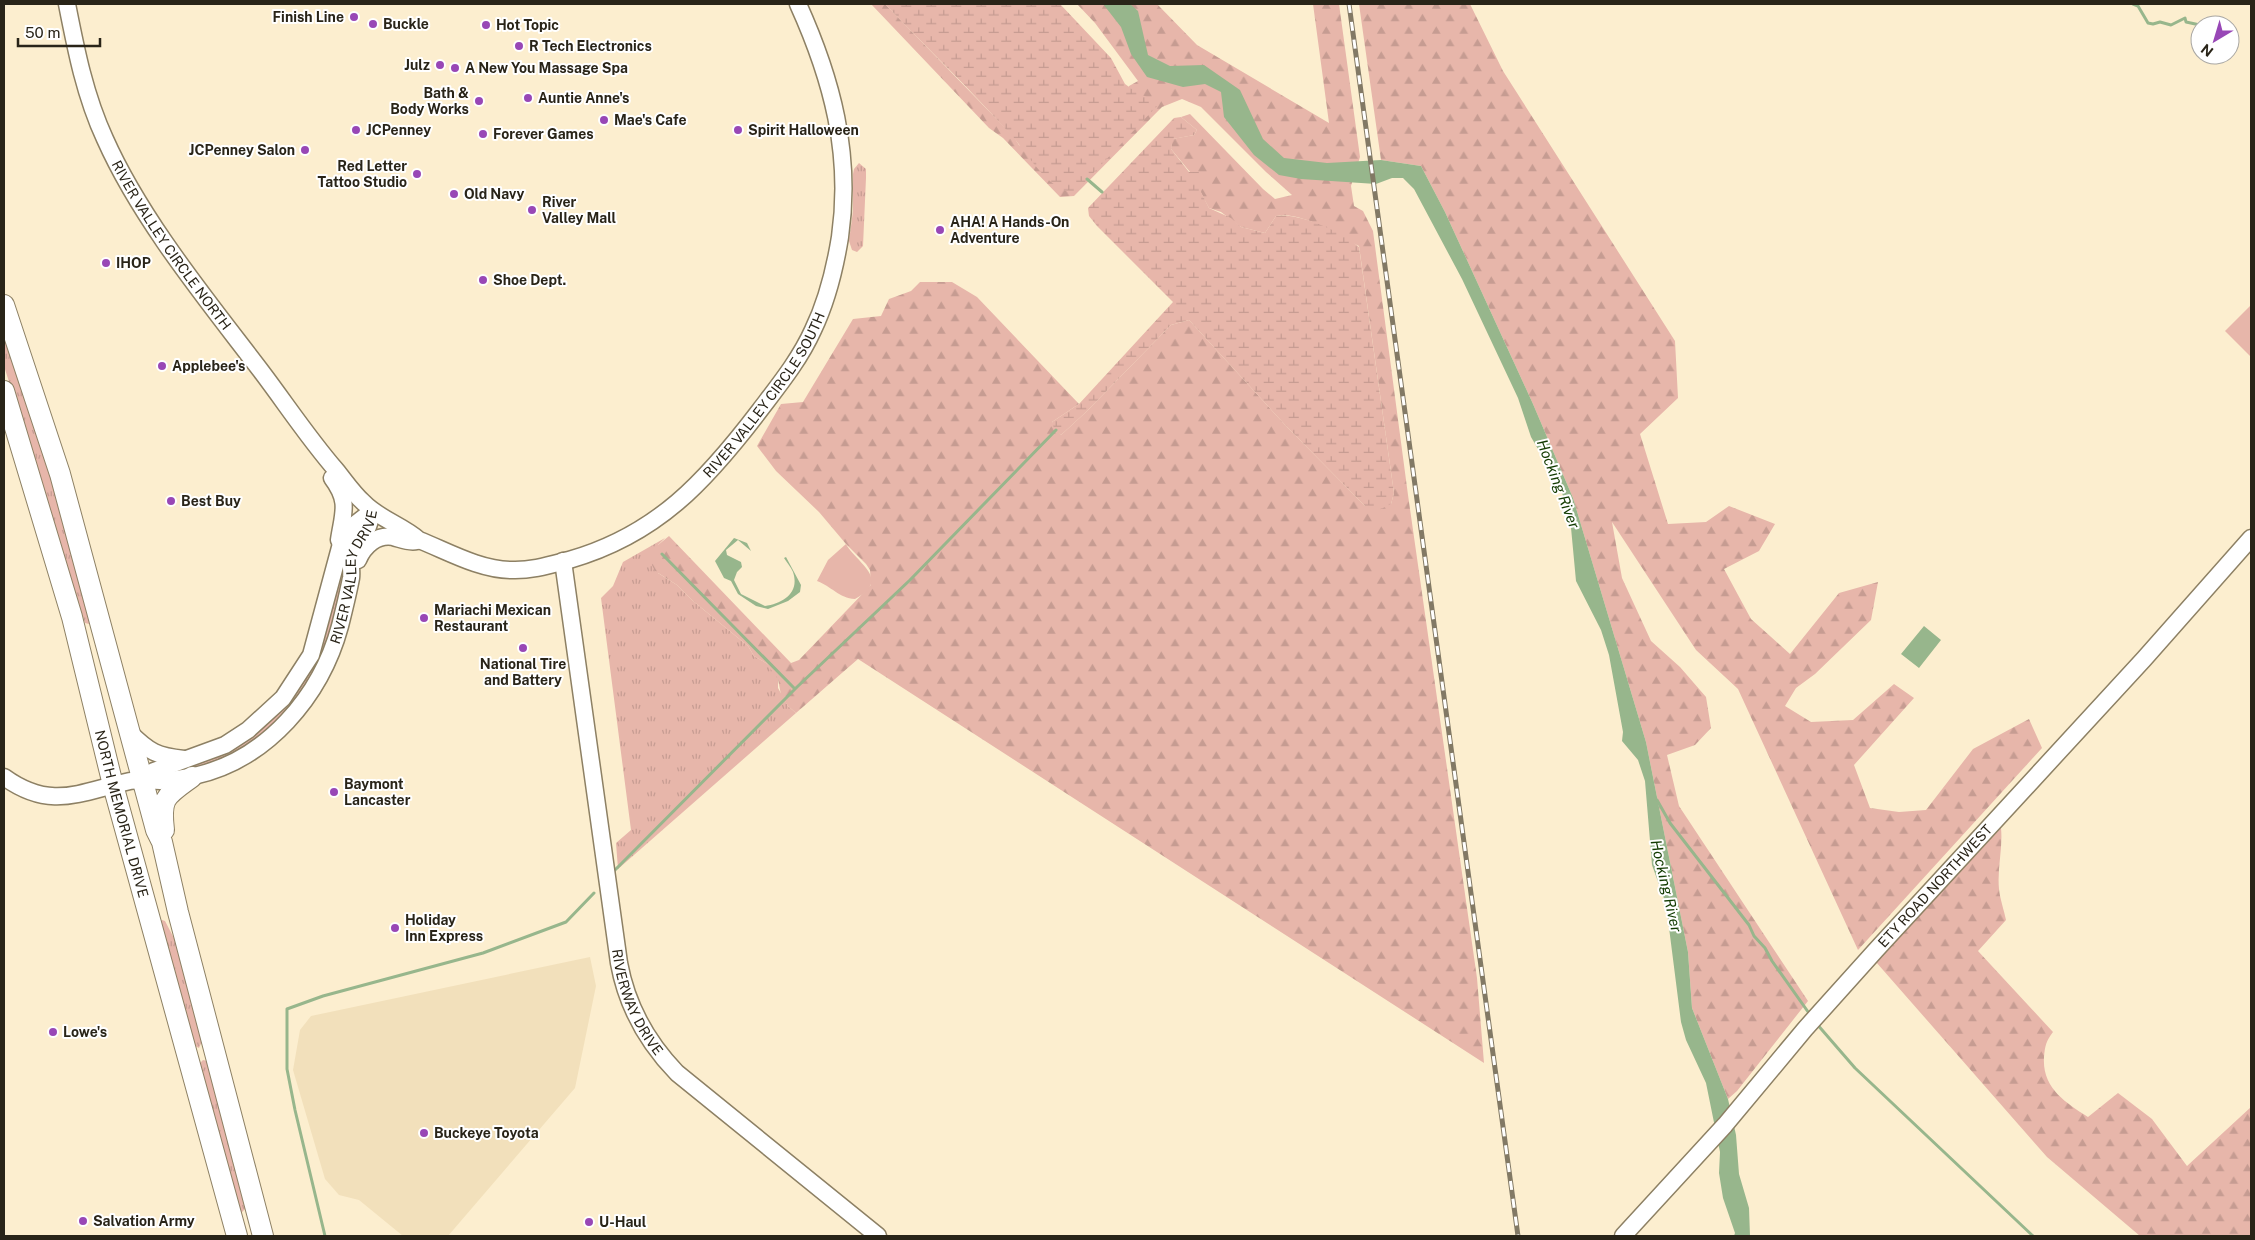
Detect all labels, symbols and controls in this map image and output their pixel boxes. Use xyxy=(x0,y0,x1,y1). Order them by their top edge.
place label: Finish Line xyxy=(273,9,344,25)
marker: Finish Line xyxy=(348,11,360,23)
scale bar xyxy=(18,15,100,47)
north arrow xyxy=(2190,15,2240,65)
place label: Buckle xyxy=(383,16,429,32)
place label: Hot Topic xyxy=(496,17,559,33)
marker: Buckle xyxy=(367,18,379,30)
marker: Hot Topic xyxy=(480,19,492,31)
text: 50 m xyxy=(25,24,60,41)
place label: R Tech Electronics xyxy=(529,38,652,54)
marker: R Tech Electronics xyxy=(513,40,525,52)
text: N xyxy=(2198,41,2216,60)
place label: Julz xyxy=(404,57,430,73)
marker: Julz xyxy=(434,59,446,71)
place label: A New You Massage Spa xyxy=(465,60,628,76)
marker: A New You Massage Spa xyxy=(449,62,461,74)
place label: Bath & Body Works xyxy=(390,85,469,117)
place label: Auntie Anne's xyxy=(538,90,629,106)
marker: Auntie Anne's xyxy=(522,92,534,104)
marker: Bath & Body Works xyxy=(473,95,485,107)
place label: Mae's Cafe xyxy=(614,112,686,128)
marker: Mae's Cafe xyxy=(598,114,610,126)
place label: JCPenney xyxy=(366,122,431,138)
place label: Spirit Halloween xyxy=(748,122,859,138)
marker: JCPenney xyxy=(350,124,362,136)
marker: Spirit Halloween xyxy=(732,124,744,136)
place label: Forever Games xyxy=(493,126,594,142)
marker: Forever Games xyxy=(477,128,489,140)
place label: JCPenney Salon xyxy=(189,142,295,158)
marker: JCPenney Salon xyxy=(299,144,311,156)
street label: RIVER VALLEY CIRCLE NORTH xyxy=(109,158,234,333)
place label: Red Letter Tattoo Studio xyxy=(317,158,407,190)
marker: Red Letter Tattoo Studio xyxy=(411,168,423,180)
place label: Old Navy xyxy=(464,186,524,202)
marker: Old Navy xyxy=(448,188,460,200)
place label: River Valley Mall xyxy=(542,194,617,226)
marker: River Valley Mall xyxy=(526,204,538,216)
place label: AHA! A Hands-On Adventure xyxy=(950,214,1069,246)
marker: AHA! A Hands-On Adventure xyxy=(934,224,946,236)
place label: IHOP xyxy=(116,255,151,271)
marker: IHOP xyxy=(100,257,112,269)
place label: Shoe Dept. xyxy=(493,272,566,288)
marker: Shoe Dept. xyxy=(477,274,489,286)
street label: RIVER VALLEY CIRCLE SOUTH xyxy=(700,310,828,481)
place label: Applebee's xyxy=(172,358,245,374)
marker: Applebee's xyxy=(156,360,168,372)
water label: Hocking River xyxy=(1534,437,1583,531)
place label: Best Buy xyxy=(181,493,241,509)
marker: Best Buy xyxy=(165,495,177,507)
street label: RIVER VALLEY DRIVE xyxy=(327,509,380,646)
place label: Mariachi Mexican Restaurant xyxy=(434,602,551,634)
marker: Mariachi Mexican Restaurant xyxy=(418,612,430,624)
marker: National Tire and Battery xyxy=(517,642,529,654)
place label: National Tire and Battery xyxy=(480,656,566,688)
street label: NORTH MEMORIAL DRIVE xyxy=(92,728,152,899)
place label: Baymont Lancaster xyxy=(344,776,411,808)
marker: Baymont Lancaster xyxy=(328,786,340,798)
street label: ETY ROAD NORTHWEST xyxy=(1875,821,1995,950)
water label: Hocking River xyxy=(1648,838,1685,934)
place label: Holiday Inn Express xyxy=(405,912,483,944)
marker: Holiday Inn Express xyxy=(389,922,401,934)
street label: RIVERWAY DRIVE xyxy=(609,948,666,1058)
place label: Lowe's xyxy=(63,1024,107,1040)
marker: Lowe's xyxy=(47,1026,59,1038)
place label: Buckeye Toyota xyxy=(434,1125,539,1141)
marker: Buckeye Toyota xyxy=(418,1127,430,1139)
place label: Salvation Army xyxy=(93,1213,195,1229)
place label: U-Haul xyxy=(599,1214,647,1230)
marker: Salvation Army xyxy=(77,1215,89,1227)
marker: U-Haul xyxy=(583,1216,595,1228)

